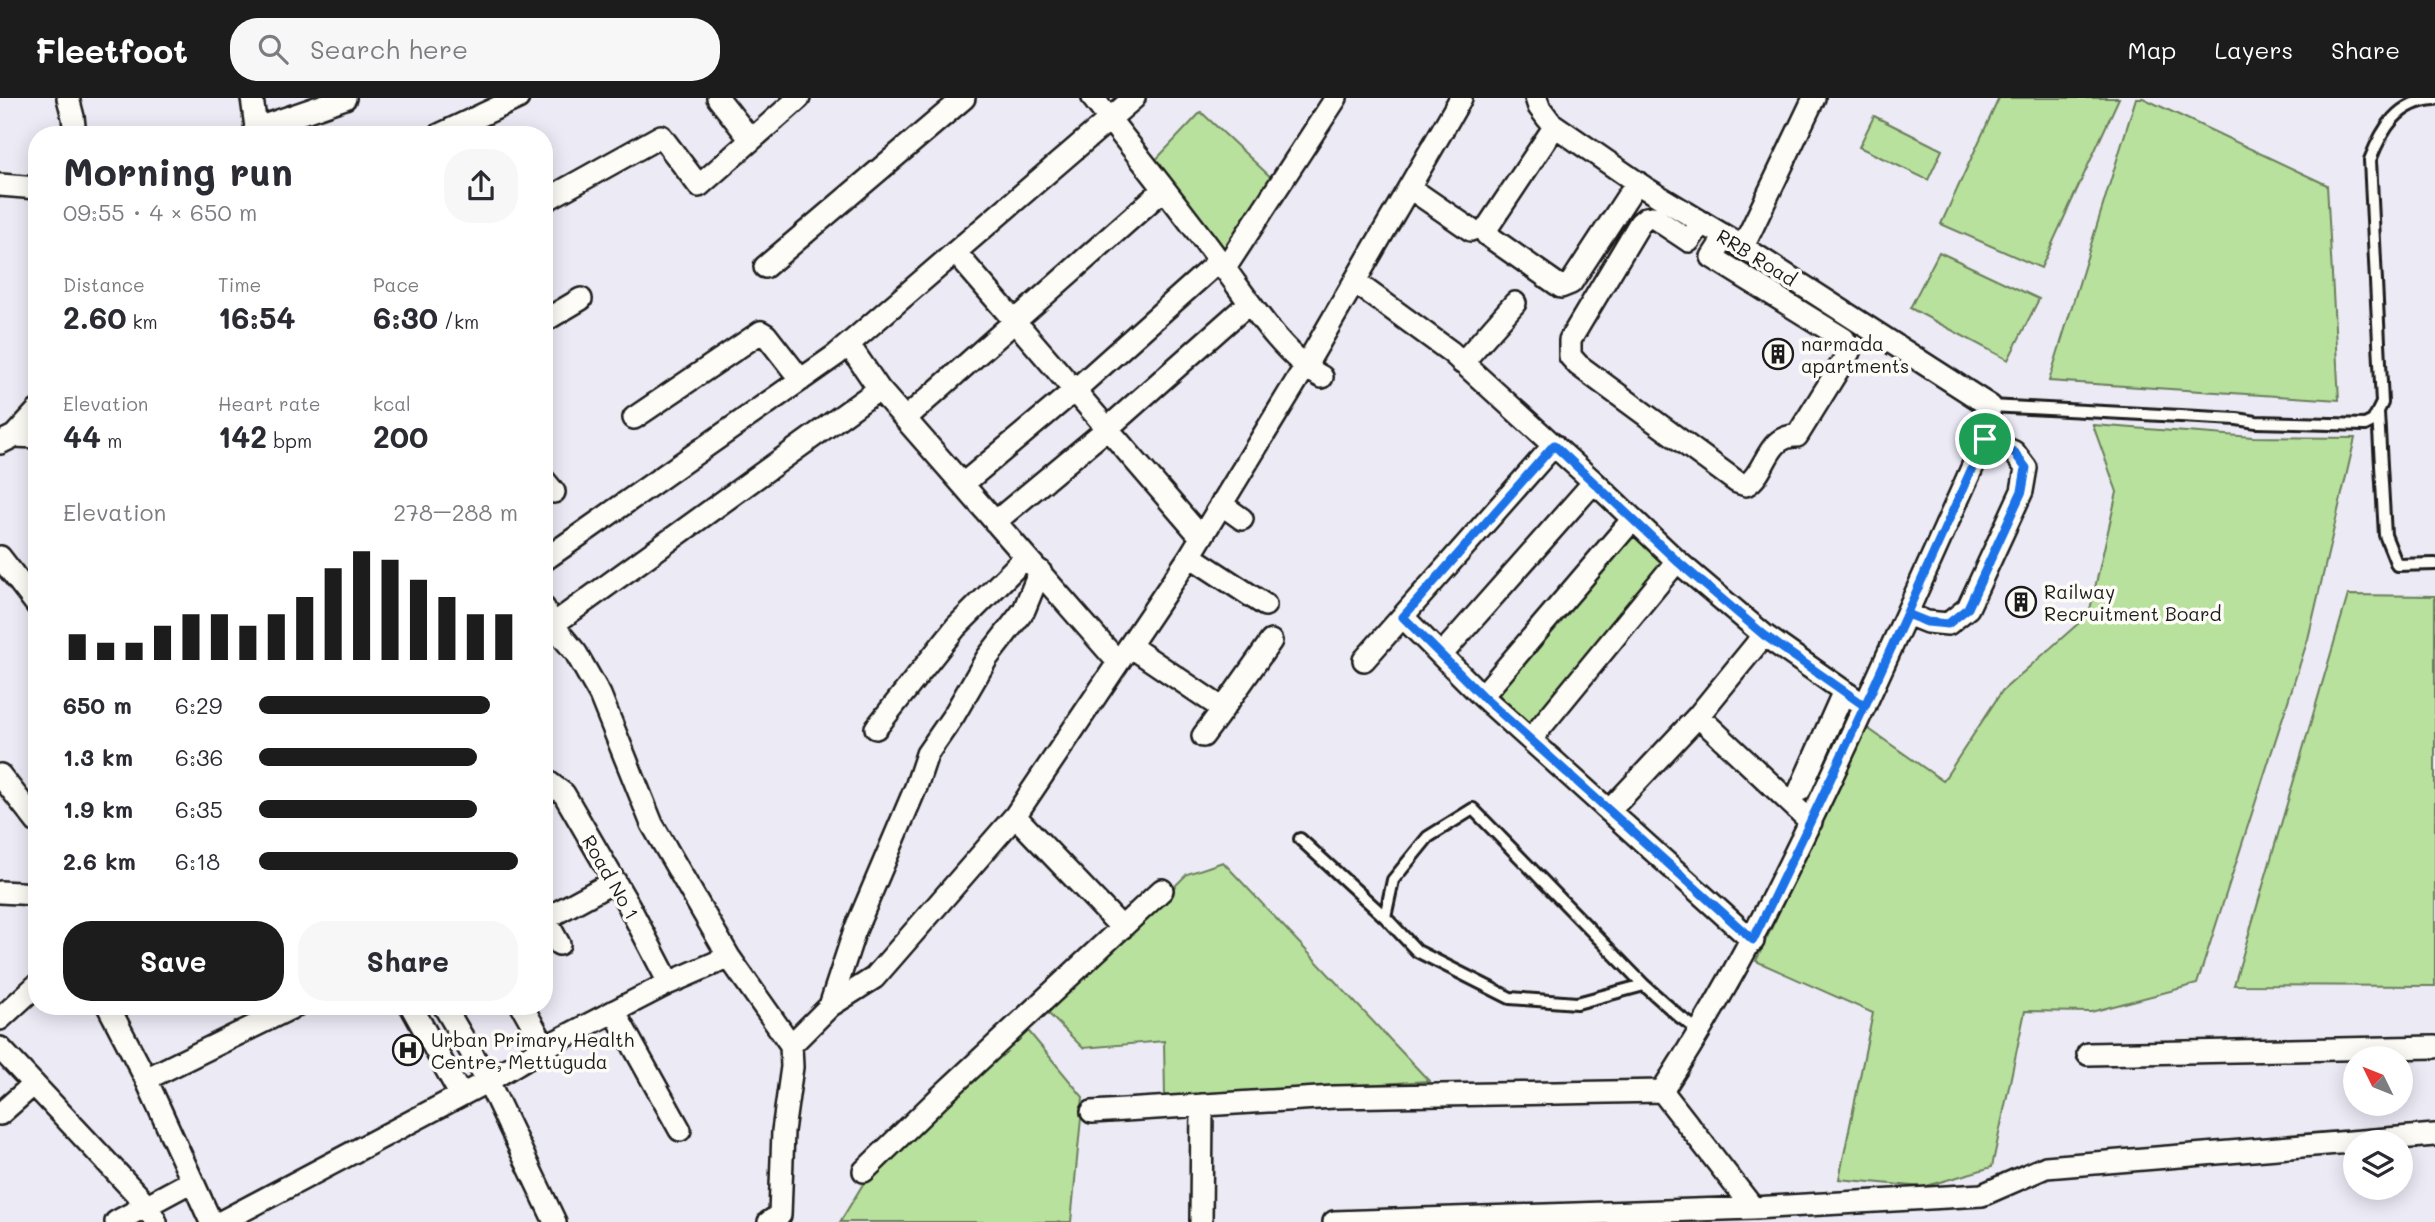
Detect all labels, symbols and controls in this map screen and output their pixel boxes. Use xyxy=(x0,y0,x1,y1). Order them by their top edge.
search box xyxy=(230,18,720,81)
text: Fleetfoot xyxy=(35,28,188,71)
icon: search xyxy=(254,30,292,68)
text: Search here xyxy=(310,32,468,66)
text: Map xyxy=(2128,34,2176,65)
text: Layers xyxy=(2214,34,2293,65)
text: Share xyxy=(2331,34,2400,65)
text: Morning run xyxy=(63,146,293,196)
button: share xyxy=(444,149,518,223)
text: 09:55 · 4 × 650 m xyxy=(63,197,257,227)
street label: RRB Road xyxy=(1712,223,1802,291)
text: Distance xyxy=(63,272,145,297)
text: Time xyxy=(218,272,261,297)
text: Pace xyxy=(373,272,419,297)
text: 2.60 xyxy=(63,297,126,337)
text: 16:54 xyxy=(218,297,296,337)
text: 6:30 xyxy=(373,297,438,337)
text: km xyxy=(126,309,158,334)
text: /km xyxy=(438,309,479,334)
place label: narmada apartments xyxy=(1801,331,1909,378)
building icon: narmada apartments xyxy=(1761,337,1795,371)
text: Elevation xyxy=(63,391,148,416)
text: Heart rate xyxy=(218,391,321,416)
text: kcal xyxy=(373,391,411,416)
pin xyxy=(1955,409,2015,469)
text: 44 xyxy=(63,416,101,456)
text: 142 xyxy=(218,416,267,456)
text: 200 xyxy=(373,416,428,456)
icon: arrive xyxy=(1966,420,2004,458)
text: m xyxy=(101,428,122,453)
text: bpm xyxy=(267,428,312,453)
text: Elevation xyxy=(63,497,166,527)
text: 278–288 m xyxy=(393,497,518,527)
place label: Railway Recruitment Board xyxy=(2044,579,2222,626)
building icon: Railway Recruitment Board xyxy=(2004,585,2038,619)
text: 650 m xyxy=(63,690,132,720)
text: 6:29 xyxy=(175,690,222,720)
text: 1.3 km xyxy=(63,742,133,772)
text: 6:36 xyxy=(175,742,223,772)
text: 1.9 km xyxy=(63,794,133,824)
text: 6:35 xyxy=(175,794,223,824)
street label: Road No 1 xyxy=(577,830,645,924)
text: 2.6 km xyxy=(63,846,136,876)
text: 6:18 xyxy=(175,846,220,876)
button: Save xyxy=(63,921,284,1001)
button: Share xyxy=(298,921,518,1001)
place label: Urban Primary Health Centre, Mettuguda xyxy=(431,1027,634,1074)
hospital icon: Urban Primary Health Centre, Mettuguda xyxy=(391,1033,425,1067)
north arrow xyxy=(2343,1046,2413,1116)
map controls xyxy=(2343,1046,2413,1200)
button: layers xyxy=(2343,1130,2413,1200)

